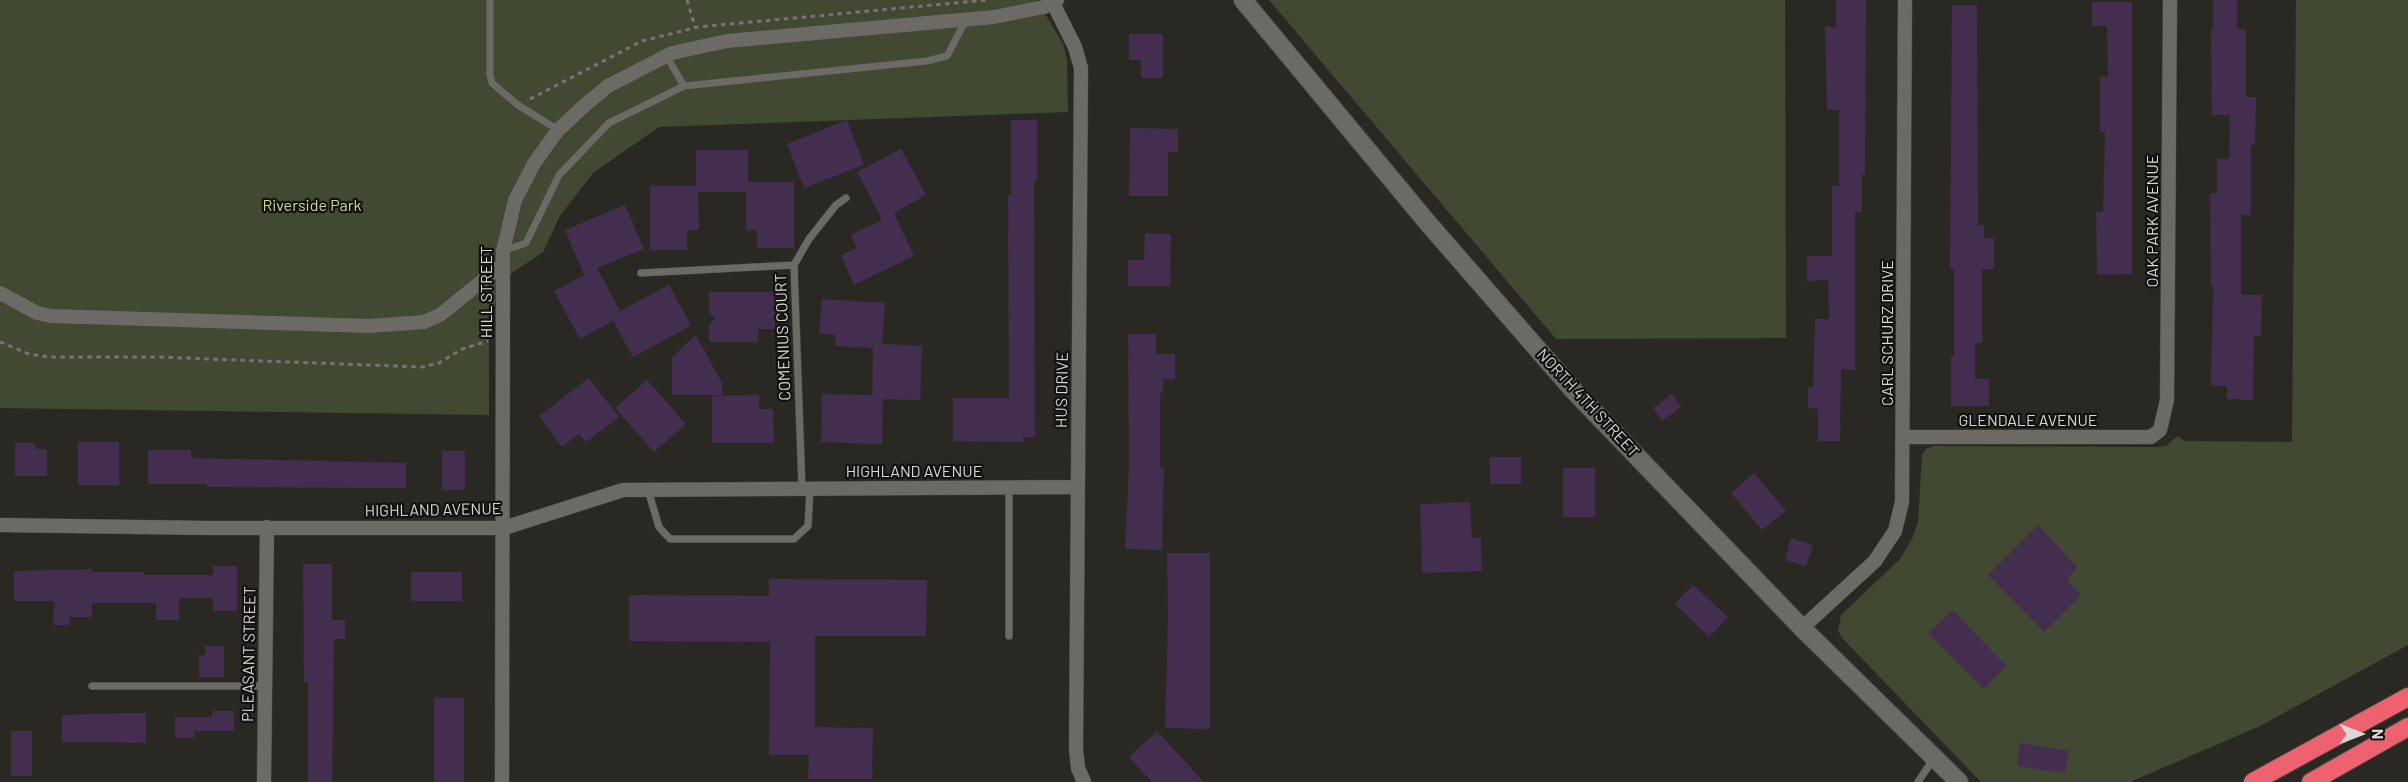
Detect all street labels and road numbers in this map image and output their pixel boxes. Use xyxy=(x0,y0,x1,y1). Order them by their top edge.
street label: OAK PARK AVENUE xyxy=(2143,155,2163,287)
street label: HILL STREET xyxy=(477,246,497,338)
street label: CARL SCHURZ DRIVE xyxy=(1878,260,1898,406)
street label: COMENIUS COURT xyxy=(771,273,795,401)
street label: NORTH 4TH STREET xyxy=(1533,345,1643,461)
street label: HUS DRIVE xyxy=(1052,352,1072,428)
street label: GLENDALE AVENUE xyxy=(1958,411,2098,431)
street label: HIGHLAND AVENUE xyxy=(846,462,982,482)
street label: HIGHLAND AVENUE xyxy=(364,499,502,521)
street label: PLEASANT STREET xyxy=(238,586,260,722)

